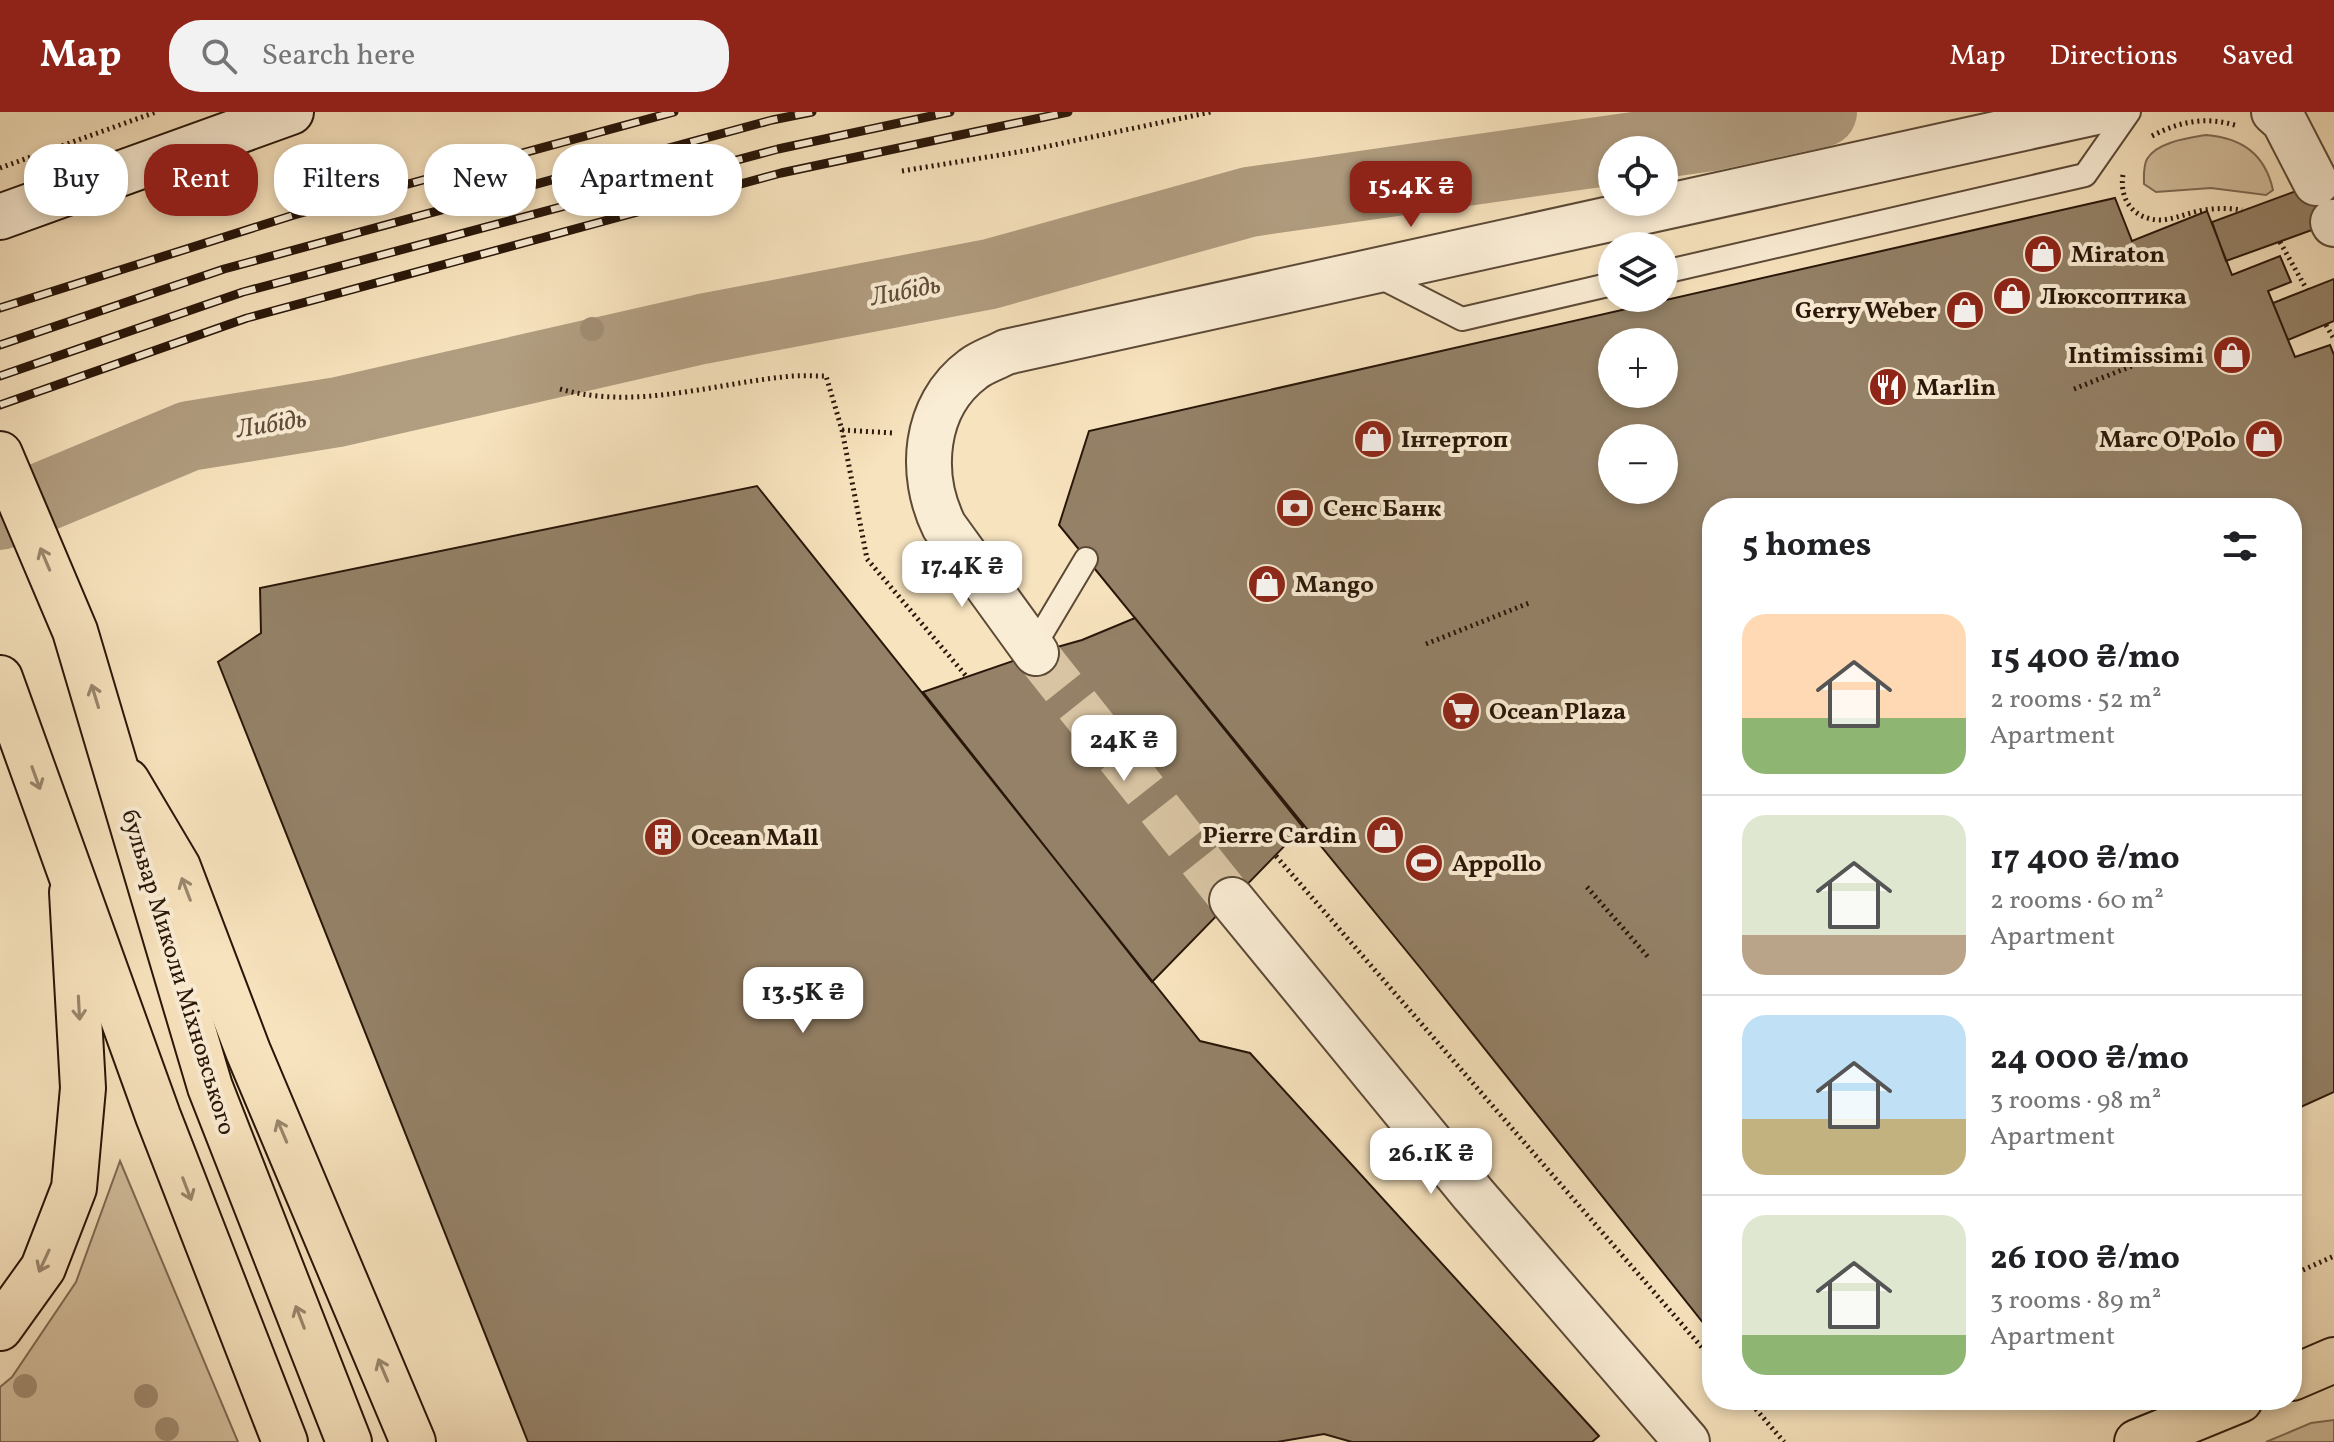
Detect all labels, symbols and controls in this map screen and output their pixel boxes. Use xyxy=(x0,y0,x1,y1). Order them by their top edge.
search box xyxy=(169,20,729,92)
text: Map xyxy=(40,30,121,83)
icon: search xyxy=(197,34,241,78)
text: Search here xyxy=(261,35,415,77)
text: Map xyxy=(1950,37,2006,76)
text: Directions xyxy=(2050,37,2178,76)
text: Saved xyxy=(2222,37,2294,76)
map controls xyxy=(1598,136,1678,504)
button: locate xyxy=(1598,136,1678,216)
chip: Buy xyxy=(24,144,128,216)
chip: Rent xyxy=(144,144,258,216)
chip: Filters xyxy=(274,144,408,216)
chip: New xyxy=(424,144,536,216)
chip: Apartment xyxy=(552,144,742,216)
pin: 15.4K ₴ xyxy=(1337,161,1485,229)
text: 15.4K ₴ xyxy=(1368,169,1454,205)
button: layers xyxy=(1598,232,1678,312)
shop icon: Miraton xyxy=(2022,233,2064,275)
place label: Miraton xyxy=(2071,239,2165,273)
water label: Либідь xyxy=(866,267,944,317)
shop icon: Люксоптика xyxy=(1991,275,2033,317)
place label: Люксоптика xyxy=(2040,281,2187,315)
shop icon: Gerry Weber xyxy=(1944,289,1986,331)
place label: Gerry Weber xyxy=(1795,295,1937,329)
button: + xyxy=(1598,328,1678,408)
shop icon: Intimissimi xyxy=(2211,334,2253,376)
place label: Intimissimi xyxy=(2068,340,2204,374)
restaurant icon: Marlin xyxy=(1867,366,1909,408)
place label: Marlin xyxy=(1916,372,1996,406)
water label: Либідь xyxy=(233,402,309,448)
shop icon: Інтертоп xyxy=(1352,418,1394,460)
shop icon: Marc O'Polo xyxy=(2243,418,2285,460)
place label: Інтертоп xyxy=(1401,424,1508,458)
button: − xyxy=(1598,424,1678,504)
place label: Marc O'Polo xyxy=(2099,424,2236,458)
bank icon: Сенс Банк xyxy=(1274,487,1316,529)
place label: Сенс Банк xyxy=(1323,493,1441,527)
text: 5 homes xyxy=(1742,523,1872,570)
icon: filters xyxy=(2218,524,2262,568)
pin: 17.4K ₴ xyxy=(888,541,1036,609)
one-way arrow xyxy=(36,547,51,572)
text: 17.4K ₴ xyxy=(920,549,1004,585)
shop icon: Mango xyxy=(1246,563,1288,605)
place label: Mango xyxy=(1295,569,1374,603)
text: 15 400 ₴/mo xyxy=(1990,635,2180,682)
icon: home xyxy=(1806,646,1902,742)
text: 2 rooms · 52 m² xyxy=(1990,682,2162,718)
one-way arrow xyxy=(87,683,102,709)
supermarket icon: Ocean Plaza xyxy=(1440,690,1482,732)
place label: Ocean Plaza xyxy=(1489,696,1626,730)
pin: 24K ₴ xyxy=(1068,715,1180,783)
text: Apartment xyxy=(1990,718,2115,754)
text: 24K ₴ xyxy=(1089,723,1159,759)
one-way arrow xyxy=(30,765,45,790)
street label: бульвар Миколи Міхновського xyxy=(111,806,243,1139)
shop icon: Pierre Cardin xyxy=(1364,814,1406,856)
building icon: Ocean Mall xyxy=(642,816,684,858)
place label: Pierre Cardin xyxy=(1203,820,1357,854)
place label: Ocean Mall xyxy=(691,822,819,856)
text: 17 400 ₴/mo xyxy=(1990,836,2180,883)
sports icon: Appollo xyxy=(1403,842,1445,884)
icon: home xyxy=(1806,847,1902,943)
place label: Appollo xyxy=(1452,848,1542,882)
one-way arrow xyxy=(178,877,192,902)
text: 2 rooms · 60 m² xyxy=(1990,883,2164,919)
text: Apartment xyxy=(1990,919,2115,955)
pin: 13.5K ₴ xyxy=(729,967,877,1035)
text: 13.5K ₴ xyxy=(761,975,845,1011)
one-way arrow xyxy=(72,994,87,1021)
text: 24 000 ₴/mo xyxy=(1990,1036,2189,1083)
icon: home xyxy=(1806,1047,1902,1143)
text: 3 rooms · 98 m² xyxy=(1990,1083,2161,1119)
one-way arrow xyxy=(273,1119,288,1144)
text: Apartment xyxy=(1990,1119,2115,1155)
pin: 26.1K ₴ xyxy=(1357,1128,1505,1196)
text: 26.1K ₴ xyxy=(1388,1136,1474,1172)
one-way arrow xyxy=(181,1176,195,1201)
text: 26 100 ₴/mo xyxy=(1990,1236,2180,1283)
icon: home xyxy=(1806,1247,1902,1343)
one-way arrow xyxy=(36,1249,51,1273)
text: 3 rooms · 89 m² xyxy=(1990,1283,2161,1319)
one-way arrow xyxy=(292,1305,306,1330)
text: Apartment xyxy=(1990,1319,2115,1355)
one-way arrow xyxy=(374,1358,389,1383)

